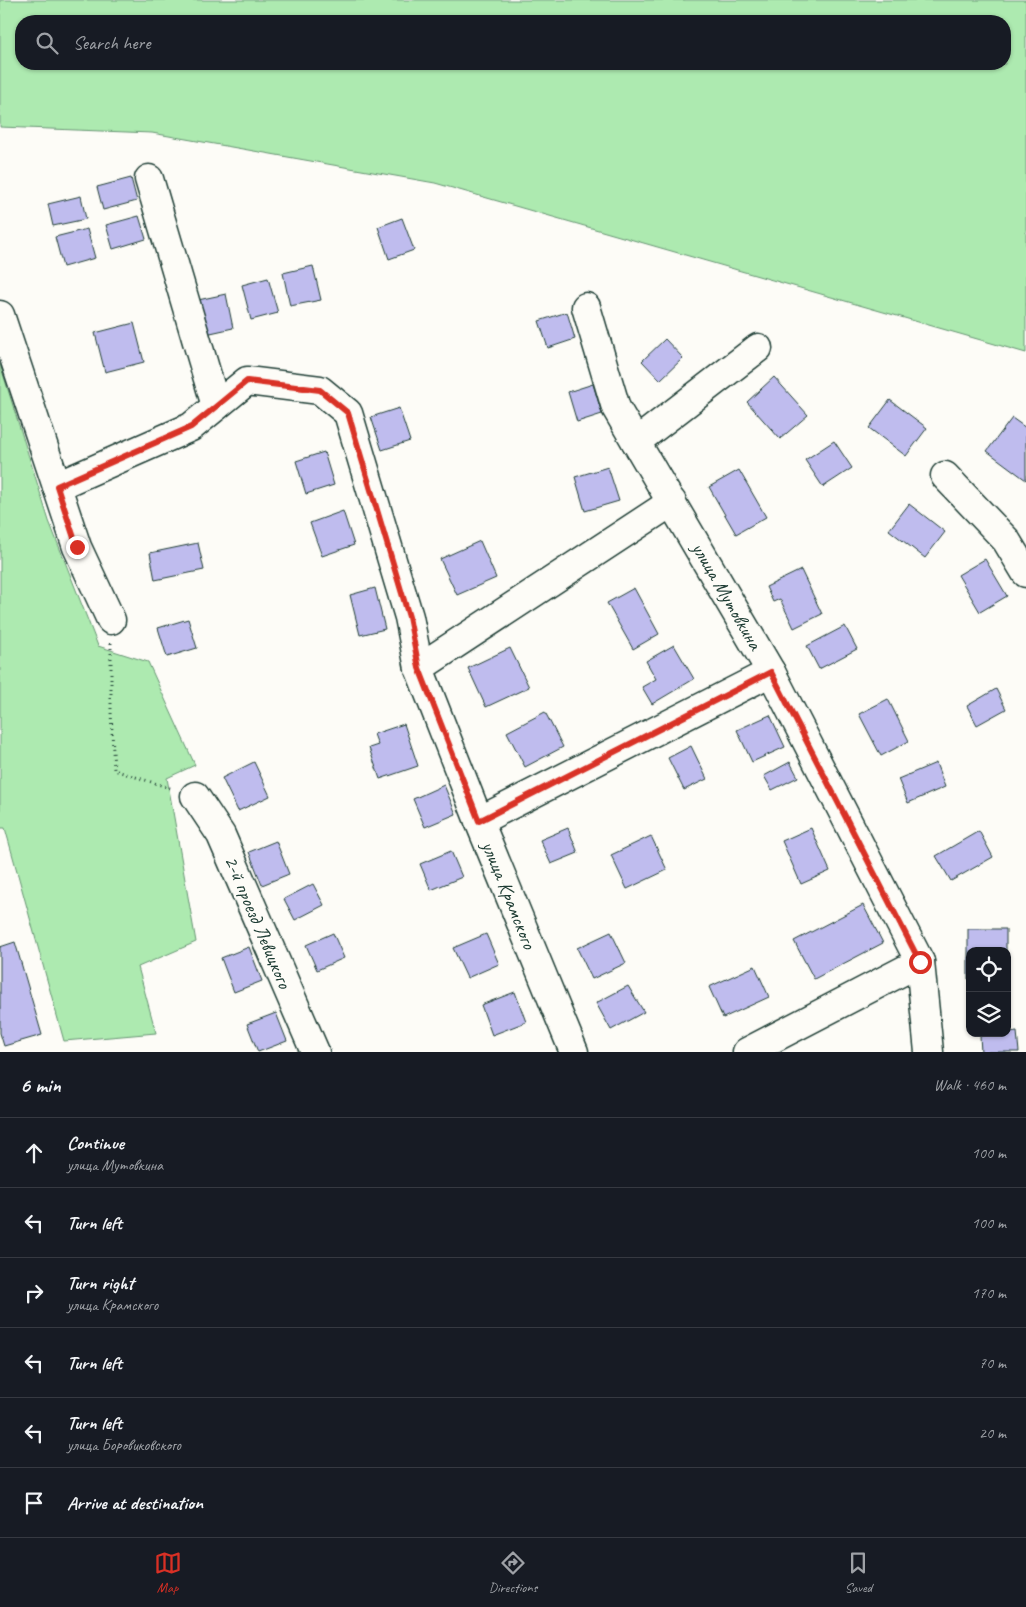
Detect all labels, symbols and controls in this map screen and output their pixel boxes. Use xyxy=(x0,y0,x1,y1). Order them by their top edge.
search box xyxy=(15,15,1011,70)
icon: search xyxy=(33,29,61,57)
text: Search here xyxy=(73,31,150,55)
route end xyxy=(66,536,89,559)
street label: улица Мутовкина xyxy=(686,537,768,655)
street label: улица Крамского xyxy=(476,837,542,953)
street label: 2-й проезд Левицкого xyxy=(219,852,298,993)
map controls xyxy=(966,947,1011,1037)
button: locate xyxy=(966,947,1011,992)
route start xyxy=(909,951,932,974)
button: layers xyxy=(966,992,1011,1037)
text: 6 min xyxy=(20,1072,61,1098)
text: Walk · 460 m xyxy=(934,1075,1006,1095)
text: Continue xyxy=(67,1131,124,1155)
icon: ahead xyxy=(20,1139,48,1167)
text: 100 m xyxy=(972,1143,1006,1163)
text: улица Мутовкина xyxy=(67,1155,163,1175)
icon: left xyxy=(20,1209,48,1237)
text: Turn left xyxy=(67,1211,122,1235)
text: 100 m xyxy=(972,1213,1006,1233)
text: Turn right xyxy=(67,1271,134,1295)
icon: right xyxy=(20,1279,48,1307)
text: 170 m xyxy=(972,1283,1006,1303)
text: улица Крамского xyxy=(67,1295,158,1315)
icon: left xyxy=(20,1349,48,1377)
text: Turn left xyxy=(67,1351,122,1375)
text: 70 m xyxy=(979,1353,1006,1373)
text: Turn left xyxy=(67,1411,122,1435)
icon: left xyxy=(20,1419,48,1447)
text: 20 m xyxy=(979,1423,1006,1443)
text: улица Боровиковского xyxy=(67,1435,181,1455)
icon: arrive xyxy=(20,1489,48,1517)
text: Arrive at destination xyxy=(67,1491,203,1515)
tab: Map xyxy=(154,1549,182,1596)
tab: Directions xyxy=(489,1549,537,1596)
tab: Saved xyxy=(844,1549,872,1596)

